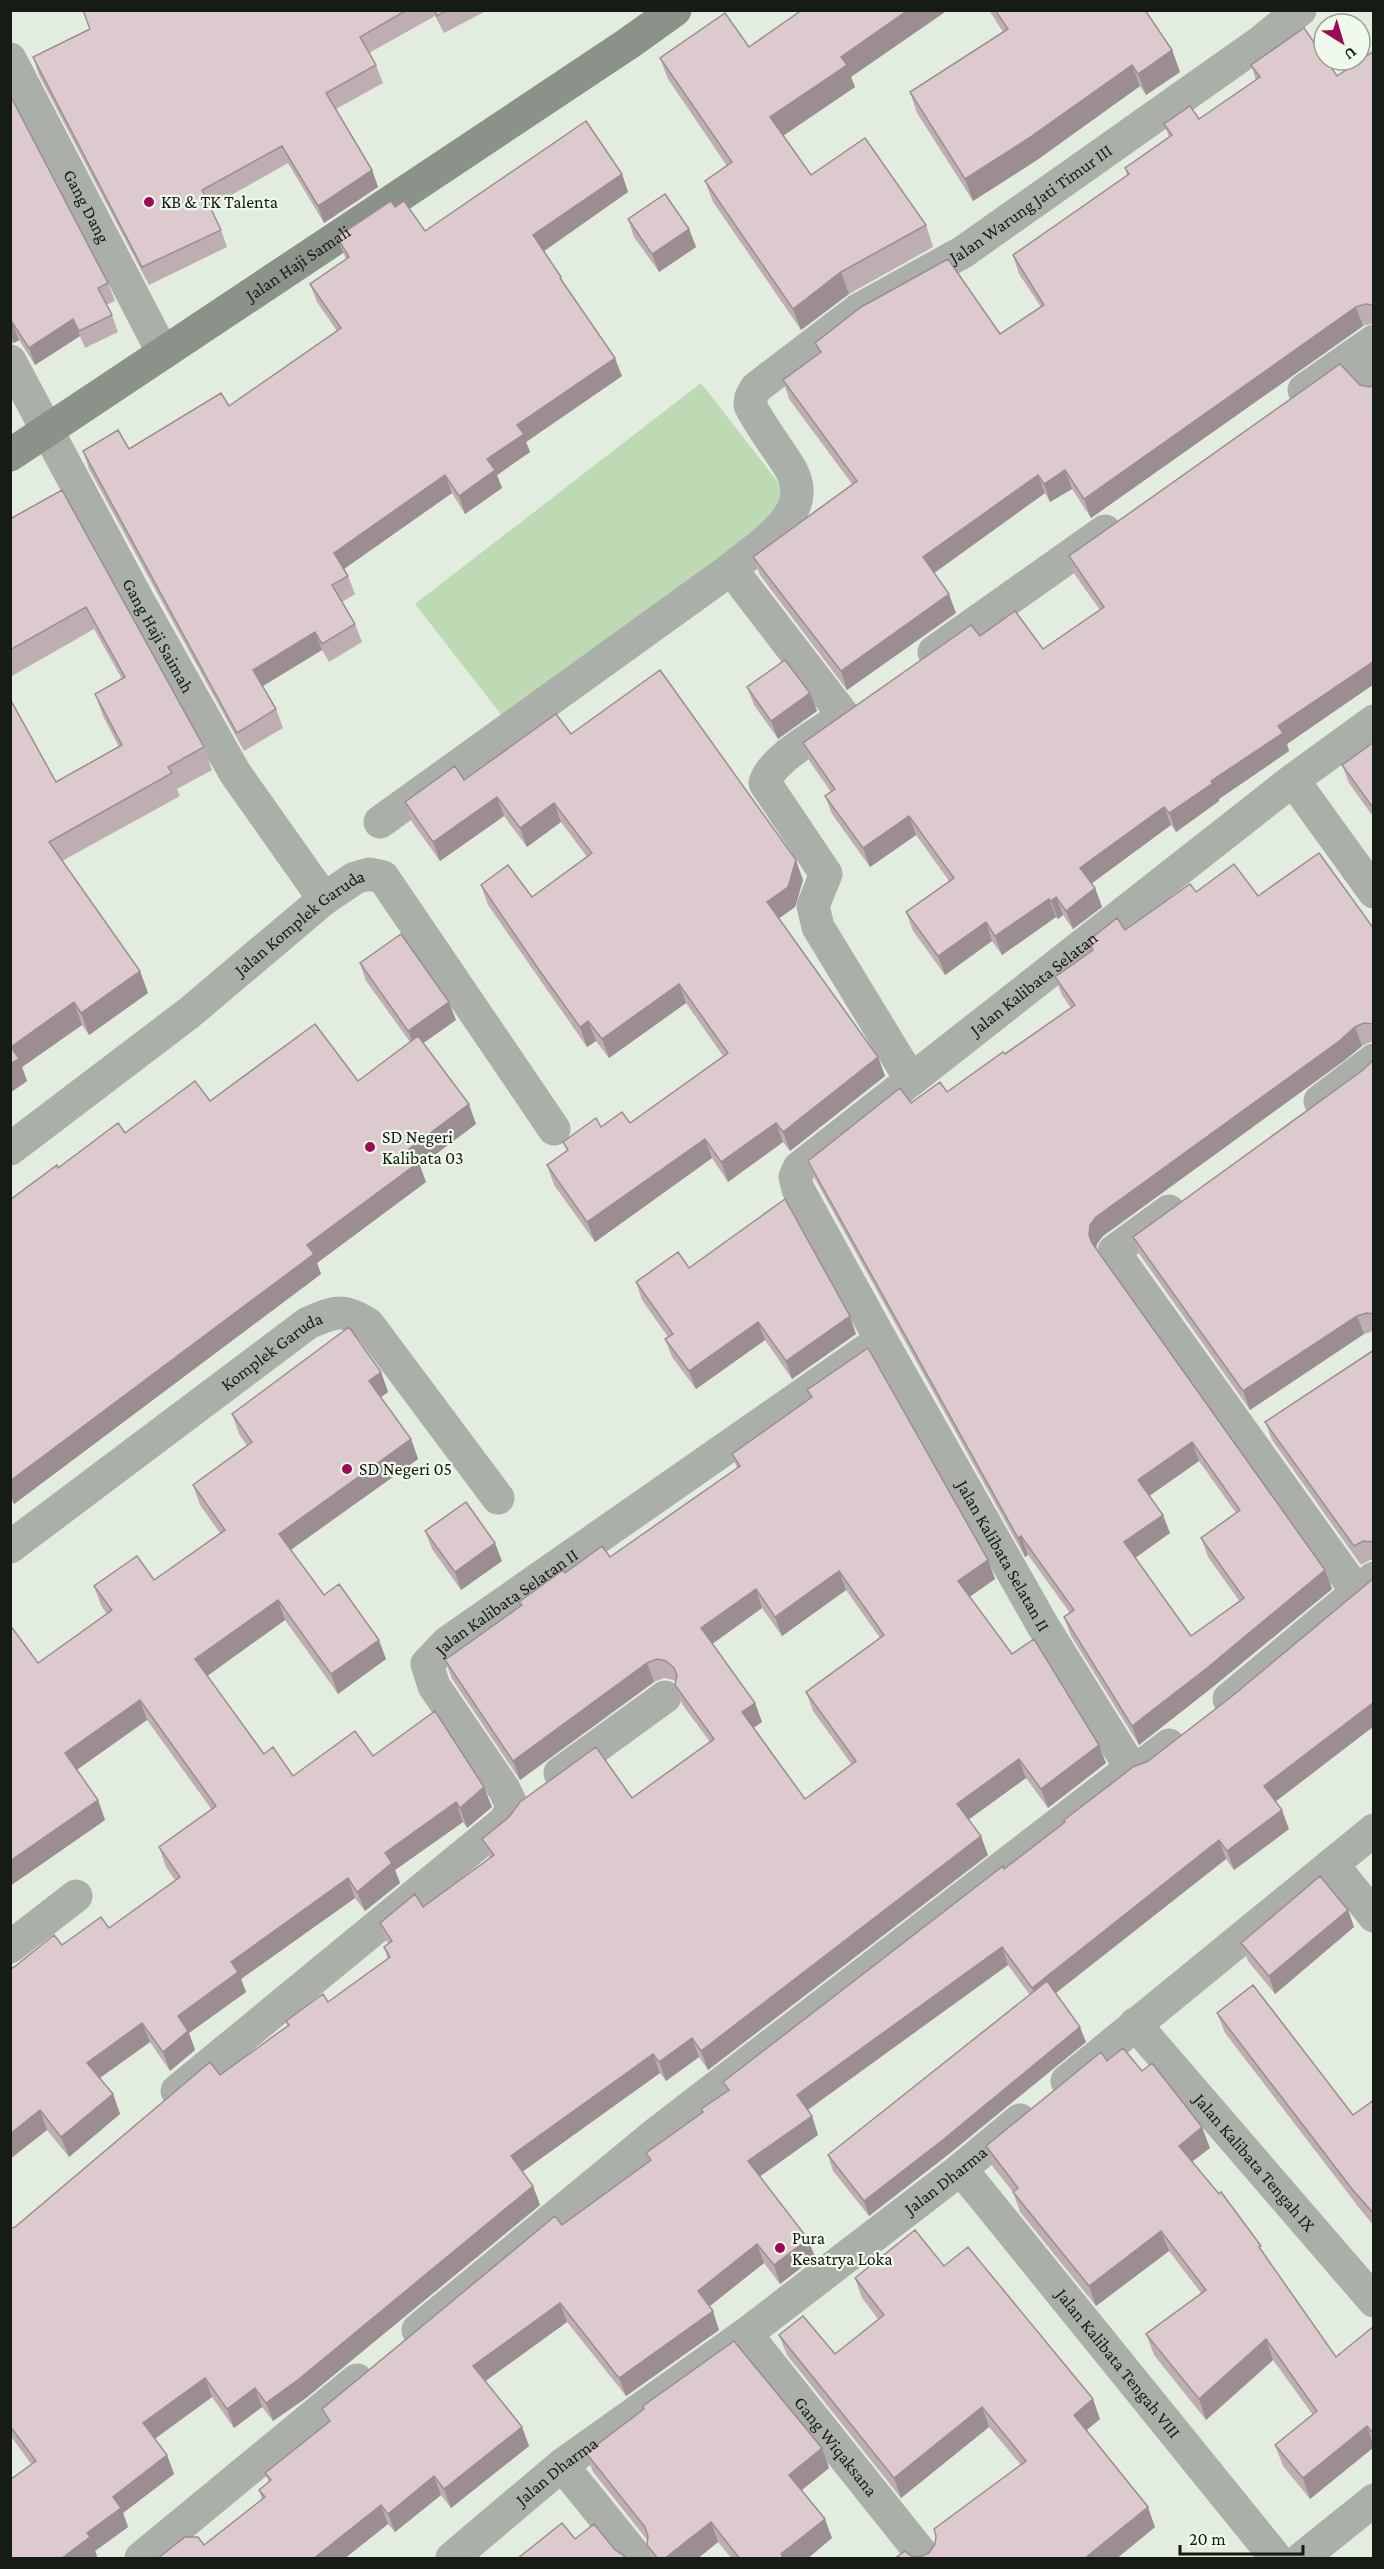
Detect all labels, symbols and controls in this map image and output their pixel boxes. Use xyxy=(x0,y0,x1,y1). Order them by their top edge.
north arrow xyxy=(1312,12,1372,72)
text: U xyxy=(1341,43,1360,64)
street label: Jalan Warung Jati Timur III xyxy=(944,140,1116,268)
street label: Gang Dang xyxy=(59,166,114,247)
place label: KB & TK Talenta xyxy=(161,192,278,212)
marker: KB & TK Talenta xyxy=(142,195,156,209)
street label: Jalan Haji Samali xyxy=(240,221,354,306)
street label: Gang Haji Saimah xyxy=(118,575,198,697)
street label: Jalan Komplek Garuda xyxy=(229,866,367,981)
street label: Jalan Kalibata Selatan xyxy=(964,927,1102,1041)
place label: SD Negeri Kalibata 03 xyxy=(382,1127,464,1168)
marker: SD Negeri Kalibata 03 xyxy=(363,1140,377,1154)
street label: Komplek Garuda xyxy=(217,1308,325,1395)
place label: SD Negeri 05 xyxy=(359,1459,452,1479)
marker: SD Negeri 05 xyxy=(340,1462,354,1476)
street label: Jalan Kalibata Selatan II xyxy=(952,1475,1054,1635)
street label: Jalan Kalibata Selatan II xyxy=(429,1544,582,1661)
street label: Jalan Kalibata Tengah IX xyxy=(1188,2088,1320,2236)
street label: Jalan Dharma xyxy=(899,2142,991,2220)
place label: Pura Kesatrya Loka xyxy=(792,2228,892,2269)
marker: Pura Kesatrya Loka xyxy=(773,2241,787,2255)
street label: Jalan Kalibata Tengah VIII xyxy=(1051,2283,1185,2442)
street label: Gang Wiqaksana xyxy=(790,2393,882,2500)
street label: Jalan Dharma xyxy=(510,2433,602,2511)
scale bar xyxy=(1180,2518,1303,2556)
text: 20 m xyxy=(1189,2529,1226,2549)

